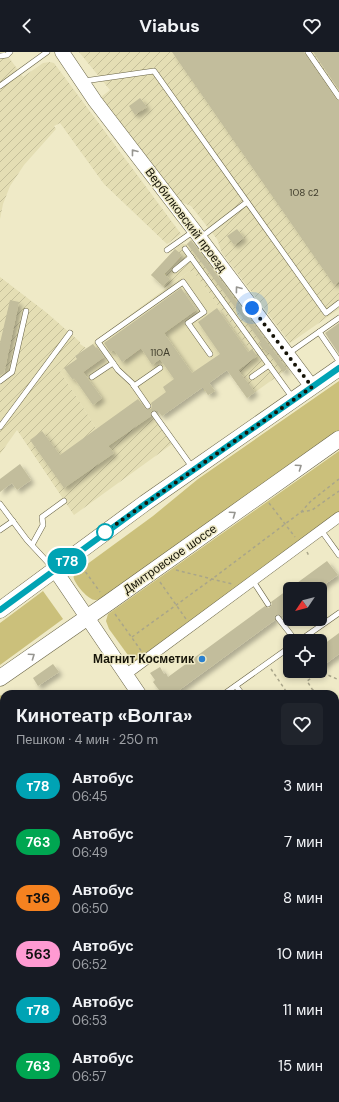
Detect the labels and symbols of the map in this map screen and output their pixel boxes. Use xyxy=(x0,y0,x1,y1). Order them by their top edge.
one-way arrow xyxy=(132,150,139,157)
street label: Вербилковский проезд xyxy=(142,165,230,275)
house number: 108 с2 xyxy=(289,186,319,199)
one-way arrow xyxy=(236,286,243,293)
your location xyxy=(242,298,262,318)
house number: 110А xyxy=(150,346,170,359)
one-way arrow xyxy=(295,464,302,472)
one-way arrow xyxy=(229,512,236,519)
street label: Дмитровское шоссе xyxy=(120,520,220,597)
unlabelled marker xyxy=(96,523,114,541)
line badge: т78 xyxy=(44,548,90,574)
north arrow xyxy=(283,582,327,626)
place label: Магнит Косметик xyxy=(93,651,195,667)
one-way arrow xyxy=(28,653,35,661)
marker: Магнит Косметик xyxy=(197,654,207,664)

